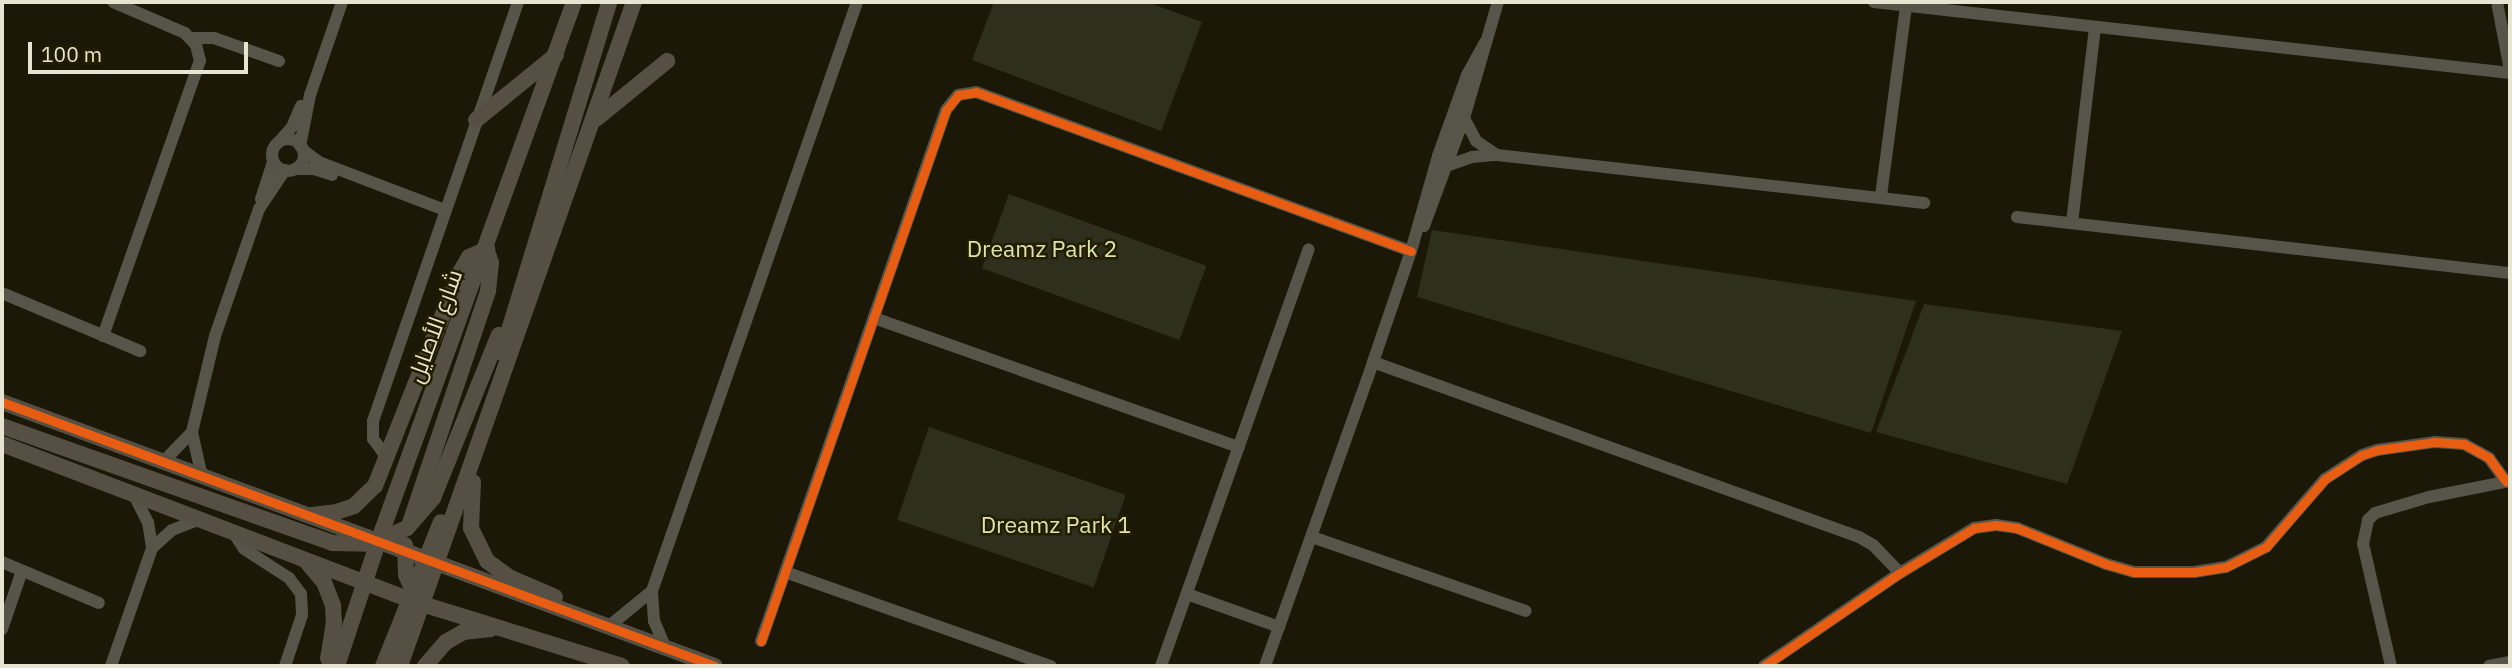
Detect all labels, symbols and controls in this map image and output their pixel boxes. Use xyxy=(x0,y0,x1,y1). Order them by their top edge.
scale bar xyxy=(32,28,252,72)
text: 100 m xyxy=(41,40,102,68)
park label: Dreamz Park 2 xyxy=(967,234,1117,262)
street label: شارع الأصايل xyxy=(401,265,467,387)
park label: Dreamz Park 1 xyxy=(981,510,1131,538)

